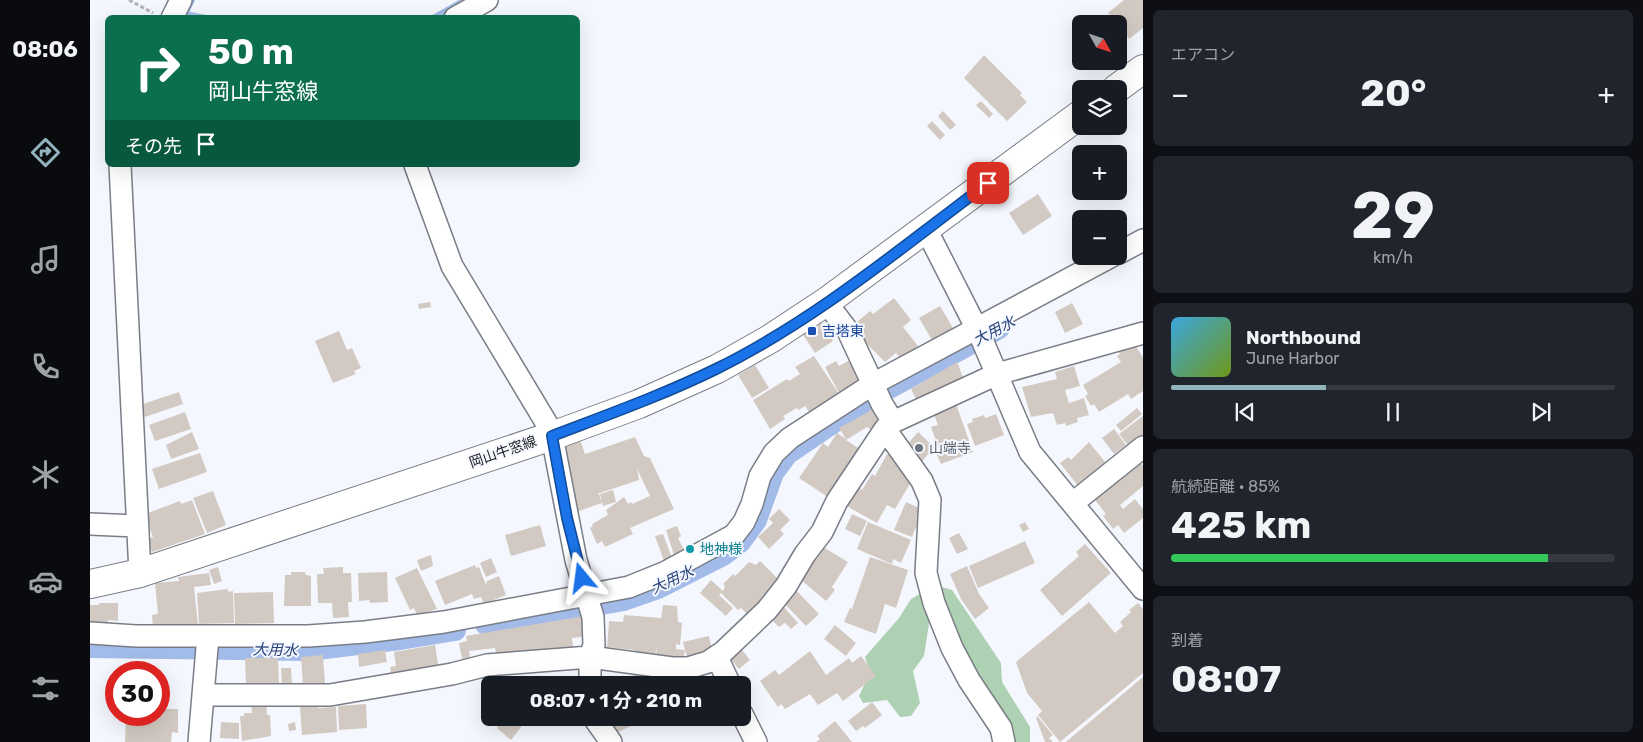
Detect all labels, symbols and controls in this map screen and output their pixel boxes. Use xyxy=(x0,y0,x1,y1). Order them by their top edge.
north arrow xyxy=(1072,15,1128,70)
map controls xyxy=(1072,15,1127,265)
text: 50 m xyxy=(208,31,294,73)
icon: right xyxy=(125,35,190,100)
text: 08:06 xyxy=(12,36,78,63)
text: エアコン xyxy=(1171,45,1235,64)
text: 20° xyxy=(1360,70,1426,116)
text: 岡山牛窓線 xyxy=(208,78,318,105)
text: − xyxy=(1171,78,1189,111)
text: + xyxy=(1598,78,1615,111)
button: layers xyxy=(1072,80,1127,135)
icon: arrive xyxy=(192,130,220,158)
icon: directions xyxy=(28,135,63,170)
text: その先 xyxy=(125,135,182,158)
button: + xyxy=(1072,145,1127,200)
pin xyxy=(967,162,1009,204)
icon: arrive xyxy=(974,169,1002,197)
text: 29 xyxy=(1351,177,1435,254)
button: − xyxy=(1072,210,1127,265)
icon: music xyxy=(28,242,63,277)
text: km/h xyxy=(1373,248,1413,267)
water label: 大用水 xyxy=(970,312,1020,350)
place label: 吉塔東 xyxy=(822,323,864,340)
marker: 吉塔東 xyxy=(806,325,818,337)
text: Northbound xyxy=(1246,326,1361,349)
icon: phone xyxy=(28,349,63,384)
text: June Harbor xyxy=(1246,349,1339,368)
icon: previous xyxy=(1231,398,1259,426)
icon: pause xyxy=(1379,398,1407,426)
icon: next xyxy=(1527,398,1555,426)
street label: 岡山牛窓線 xyxy=(467,433,539,471)
place label: 山端寺 xyxy=(929,440,971,457)
marker: 山端寺 xyxy=(913,442,925,454)
icon: climate xyxy=(28,457,63,492)
text: 航続距離 · 85% xyxy=(1171,477,1280,496)
text: 425 km xyxy=(1171,502,1311,548)
place label: 地神様 xyxy=(700,541,742,558)
marker: 地神様 xyxy=(684,543,696,555)
position arrow xyxy=(555,551,607,603)
water label: 大用水 xyxy=(648,561,698,598)
icon: car xyxy=(28,564,63,599)
text: 到着 xyxy=(1171,631,1203,650)
water label: 大用水 xyxy=(252,641,300,659)
text: 08:07 xyxy=(1171,656,1281,702)
speed limit sign: 30 xyxy=(105,661,170,726)
icon: filters xyxy=(28,671,63,706)
text: 08:07 · 1 分 · 210 m xyxy=(530,689,702,712)

